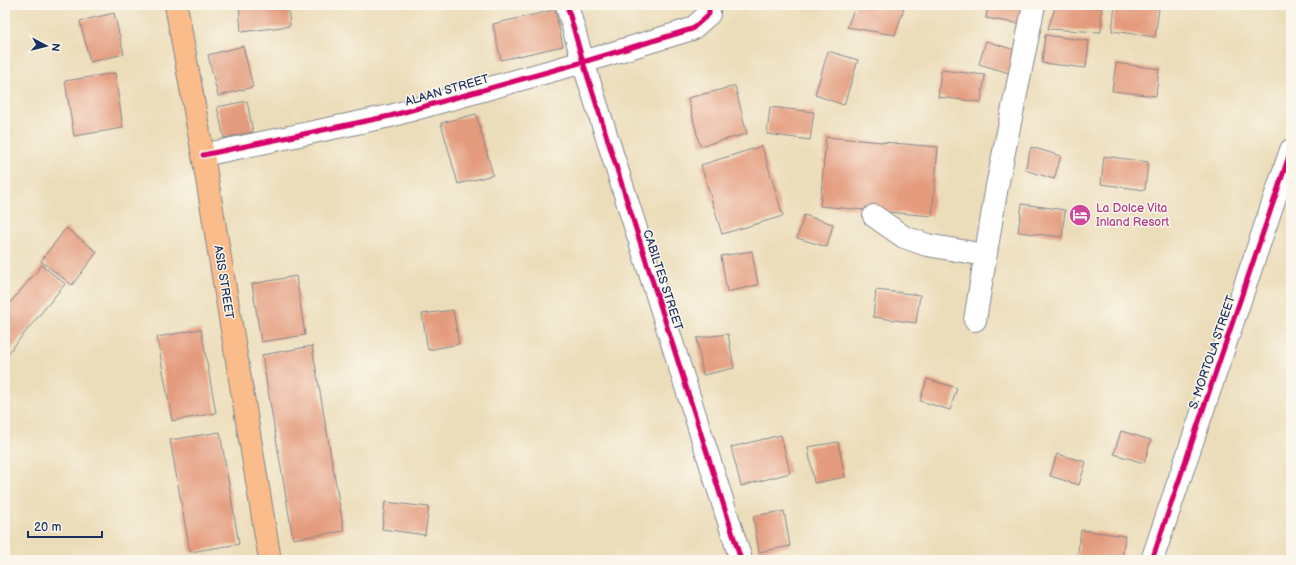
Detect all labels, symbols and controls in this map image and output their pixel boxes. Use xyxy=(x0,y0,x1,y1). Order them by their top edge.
north arrow xyxy=(26,26,66,66)
text: N xyxy=(48,42,62,52)
street label: ALAAN STREET xyxy=(403,71,492,110)
place label: La Dolce Vita Inland Resort xyxy=(1096,201,1170,230)
hotel icon: La Dolce Vita Inland Resort xyxy=(1067,202,1093,228)
street label: CABILTES STREET xyxy=(639,228,686,333)
street label: ASIS STREET xyxy=(210,244,237,321)
street label: S. MORTOLA STREET xyxy=(1186,293,1239,411)
scale bar xyxy=(28,513,102,539)
text: 20 m xyxy=(34,520,61,535)

